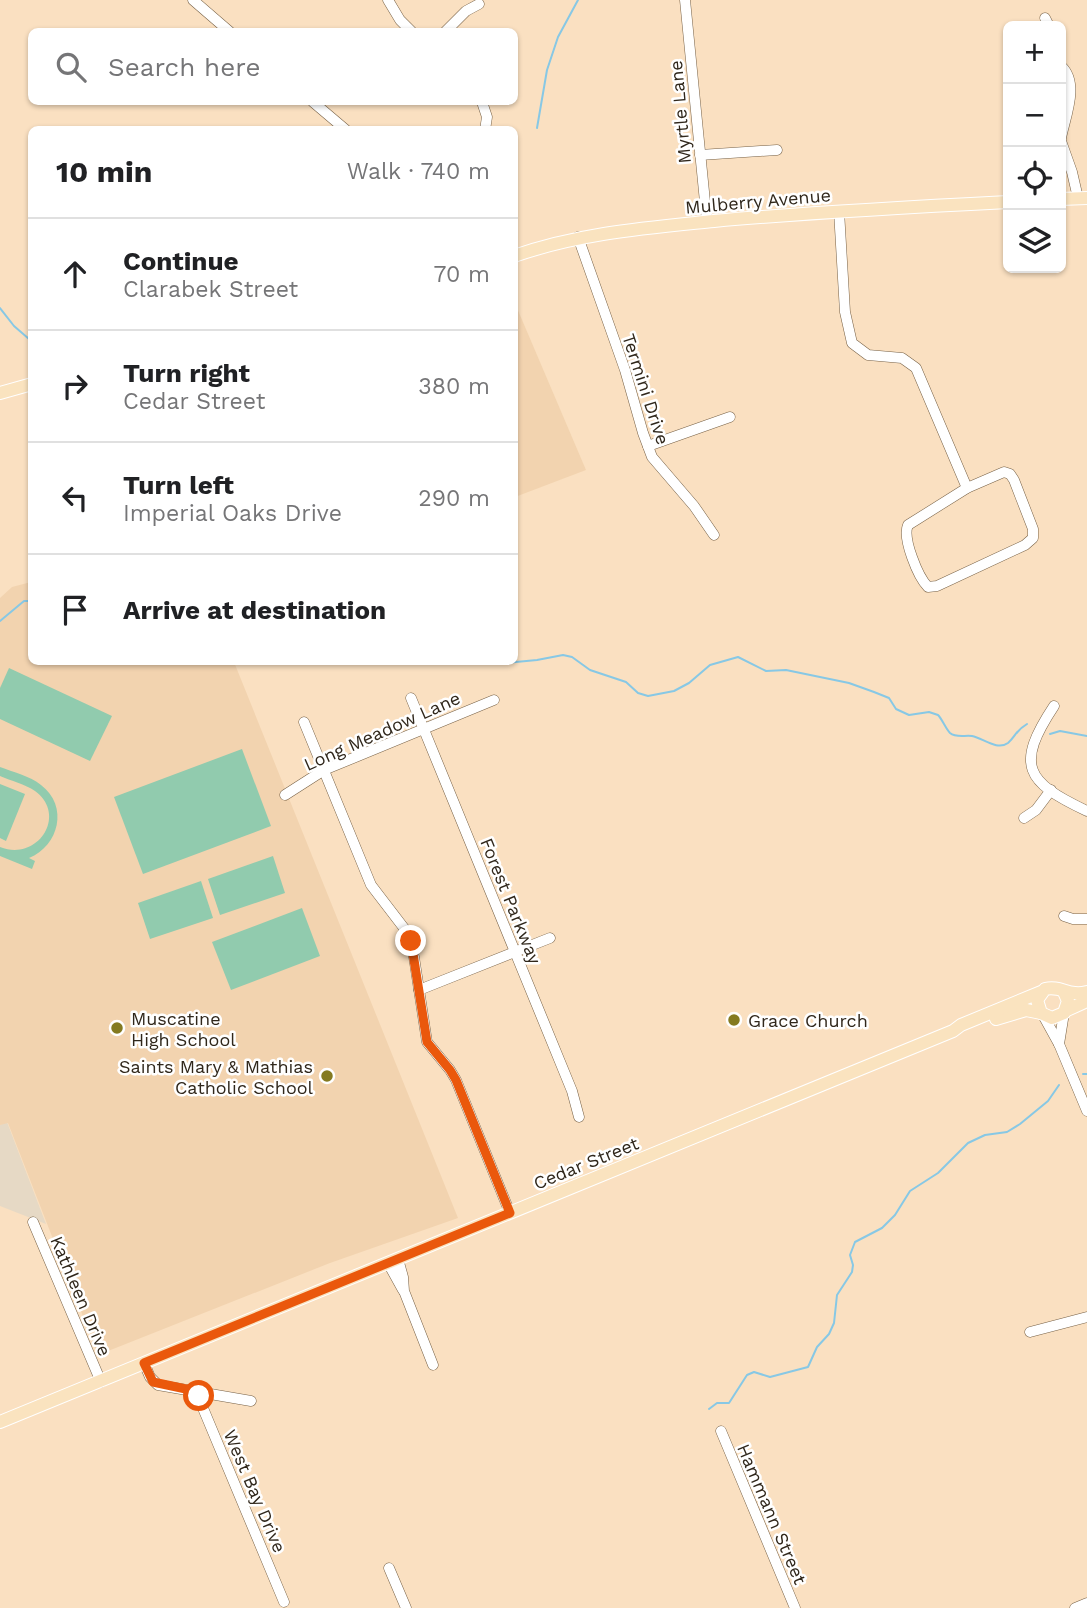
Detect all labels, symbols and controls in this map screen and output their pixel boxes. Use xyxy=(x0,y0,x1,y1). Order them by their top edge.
map controls xyxy=(1003,21,1066,273)
button: + xyxy=(1003,21,1066,84)
search box xyxy=(28,28,518,105)
icon: search xyxy=(52,48,90,86)
text: Search here xyxy=(108,52,260,82)
street label: Myrtle Lane xyxy=(665,60,695,164)
button: − xyxy=(1003,84,1066,147)
button: locate xyxy=(1003,147,1066,210)
text: 10 min xyxy=(56,154,152,189)
text: Walk · 740 m xyxy=(347,158,490,185)
street label: Mulberry Avenue xyxy=(684,184,832,218)
button: layers xyxy=(1003,210,1066,273)
text: Continue xyxy=(123,246,239,276)
icon: ahead xyxy=(56,255,94,293)
text: 70 m xyxy=(433,261,490,288)
text: Clarabek Street xyxy=(123,276,298,303)
street label: Termini Drive xyxy=(618,331,674,447)
text: Turn right xyxy=(123,358,250,388)
icon: right xyxy=(56,367,94,405)
text: 380 m xyxy=(418,373,490,400)
text: Cedar Street xyxy=(123,388,265,415)
text: Turn left xyxy=(123,470,234,500)
icon: left xyxy=(56,479,94,517)
text: 290 m xyxy=(418,485,490,512)
text: Imperial Oaks Drive xyxy=(123,500,342,527)
icon: arrive xyxy=(56,591,94,629)
text: Arrive at destination xyxy=(123,595,386,625)
street label: Long Meadow Lane xyxy=(301,687,463,775)
street label: Forest Parkway xyxy=(476,835,546,968)
route end xyxy=(395,925,426,956)
place label: Muscatine High School xyxy=(131,1008,236,1050)
place label: Grace Church xyxy=(748,1010,868,1031)
marker: Grace Church xyxy=(726,1012,742,1028)
marker: Muscatine High School xyxy=(109,1020,125,1036)
place label: Saints Mary & Mathias Catholic School xyxy=(119,1056,313,1098)
marker: Saints Mary & Mathias Catholic School xyxy=(319,1068,335,1084)
street label: Cedar Street xyxy=(530,1132,642,1194)
street label: Kathleen Drive xyxy=(46,1233,116,1359)
route start xyxy=(183,1380,214,1411)
street label: West Bay Drive xyxy=(220,1426,290,1556)
street label: Hammann Street xyxy=(733,1441,811,1588)

